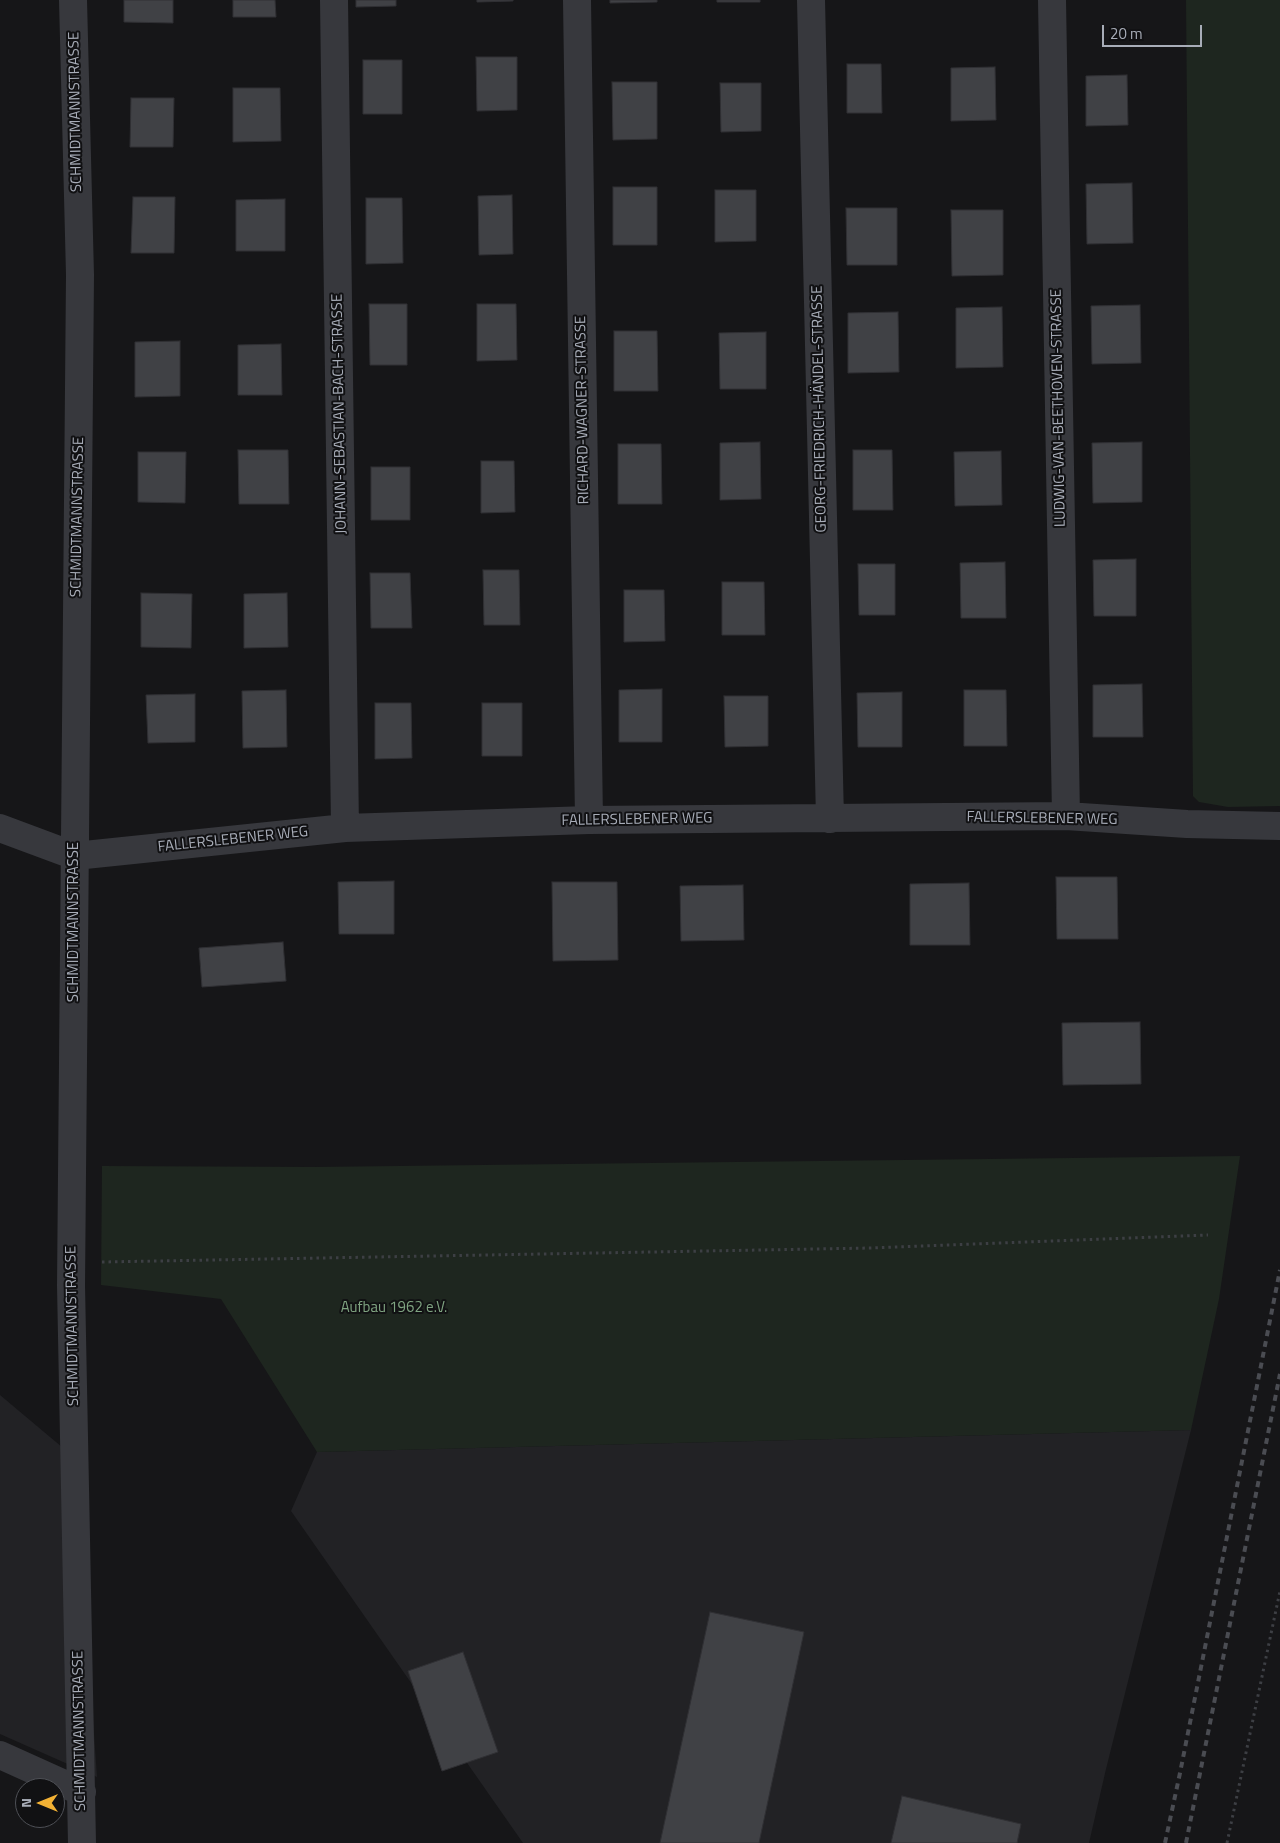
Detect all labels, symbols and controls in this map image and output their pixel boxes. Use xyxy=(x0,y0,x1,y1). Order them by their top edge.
scale bar xyxy=(1105,15,1205,47)
text: 20 m xyxy=(1110,22,1143,45)
street label: SCHMIDTMANNSTRASSE xyxy=(66,32,86,192)
street label: GEORG-FRIEDRICH-HÄNDEL-STRASSE xyxy=(809,285,831,533)
street label: LUDWIG-VAN-BEETHOVEN-STRASSE xyxy=(1048,289,1070,527)
street label: JOHANN-SEBASTIAN-BACH-STRASSE xyxy=(329,294,351,534)
street label: RICHARD-WAGNER-STRASSE xyxy=(572,316,594,504)
street label: SCHMIDTMANNSTRASSE xyxy=(68,437,88,597)
street label: FALLERSLEBENER WEG xyxy=(966,809,1118,829)
street label: FALLERSLEBENER WEG xyxy=(561,810,713,830)
street label: FALLERSLEBENER WEG xyxy=(157,823,309,857)
street label: SCHMIDTMANNSTRASSE xyxy=(65,842,83,1002)
street label: SCHMIDTMANNSTRASSE xyxy=(63,1246,83,1406)
park label: Aufbau 1962 e.V. xyxy=(341,1299,447,1317)
street label: SCHMIDTMANNSTRASSE xyxy=(70,1651,90,1811)
north arrow xyxy=(15,1778,65,1828)
text: N xyxy=(15,1798,36,1808)

